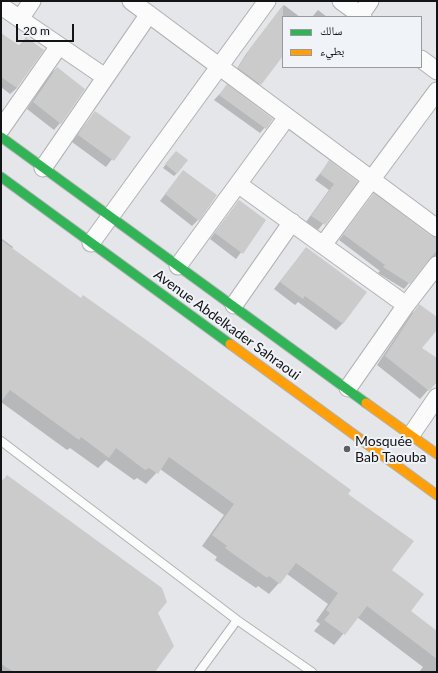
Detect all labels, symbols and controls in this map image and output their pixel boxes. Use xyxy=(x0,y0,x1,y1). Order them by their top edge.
scale bar xyxy=(18,16,76,42)
legend xyxy=(282,16,422,68)
text: 20 m xyxy=(23,23,50,38)
text: سالك xyxy=(320,23,342,38)
text: بطيء xyxy=(320,43,344,58)
street label: Avenue Abdelkader Sahraoui xyxy=(150,266,304,384)
place label: Mosquée Bab Taouba xyxy=(355,433,426,466)
marker: Mosquée Bab Taouba xyxy=(342,444,352,454)

